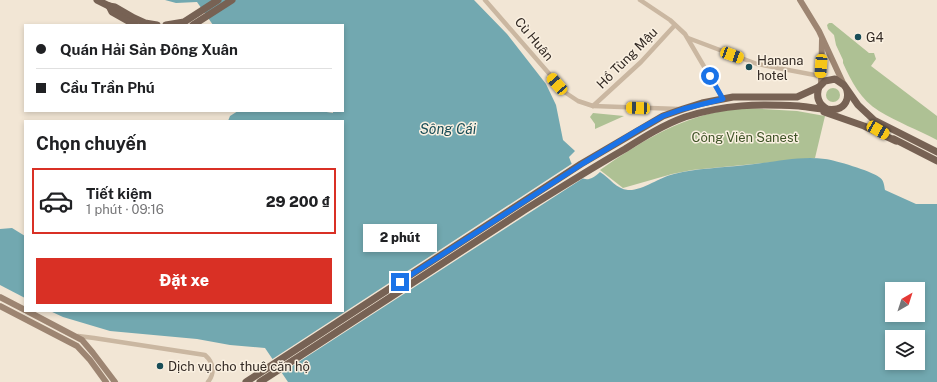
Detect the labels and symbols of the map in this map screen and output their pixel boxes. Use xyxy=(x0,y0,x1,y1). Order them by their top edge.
street label: Cù Huân xyxy=(512,14,556,64)
street label: Hồ Tùng Mậu xyxy=(593,24,661,92)
place label: G4 xyxy=(866,30,884,45)
marker: G4 xyxy=(853,32,863,42)
car xyxy=(719,45,745,65)
place label: Hanana hotel xyxy=(757,53,803,83)
car xyxy=(814,54,828,78)
marker: Hanana hotel xyxy=(744,62,754,72)
route start xyxy=(701,67,719,85)
car xyxy=(545,71,569,97)
car xyxy=(626,102,650,114)
car xyxy=(865,119,891,141)
water label: Sông Cái xyxy=(420,121,477,137)
park label: Công Viên Sanest xyxy=(692,130,798,145)
callout: 2 phút xyxy=(363,224,437,252)
route end xyxy=(391,273,409,291)
north arrow xyxy=(885,282,925,322)
place label: Dịch vụ cho thuê căn hộ xyxy=(168,359,310,374)
marker: Dịch vụ cho thuê căn hộ xyxy=(155,361,165,371)

